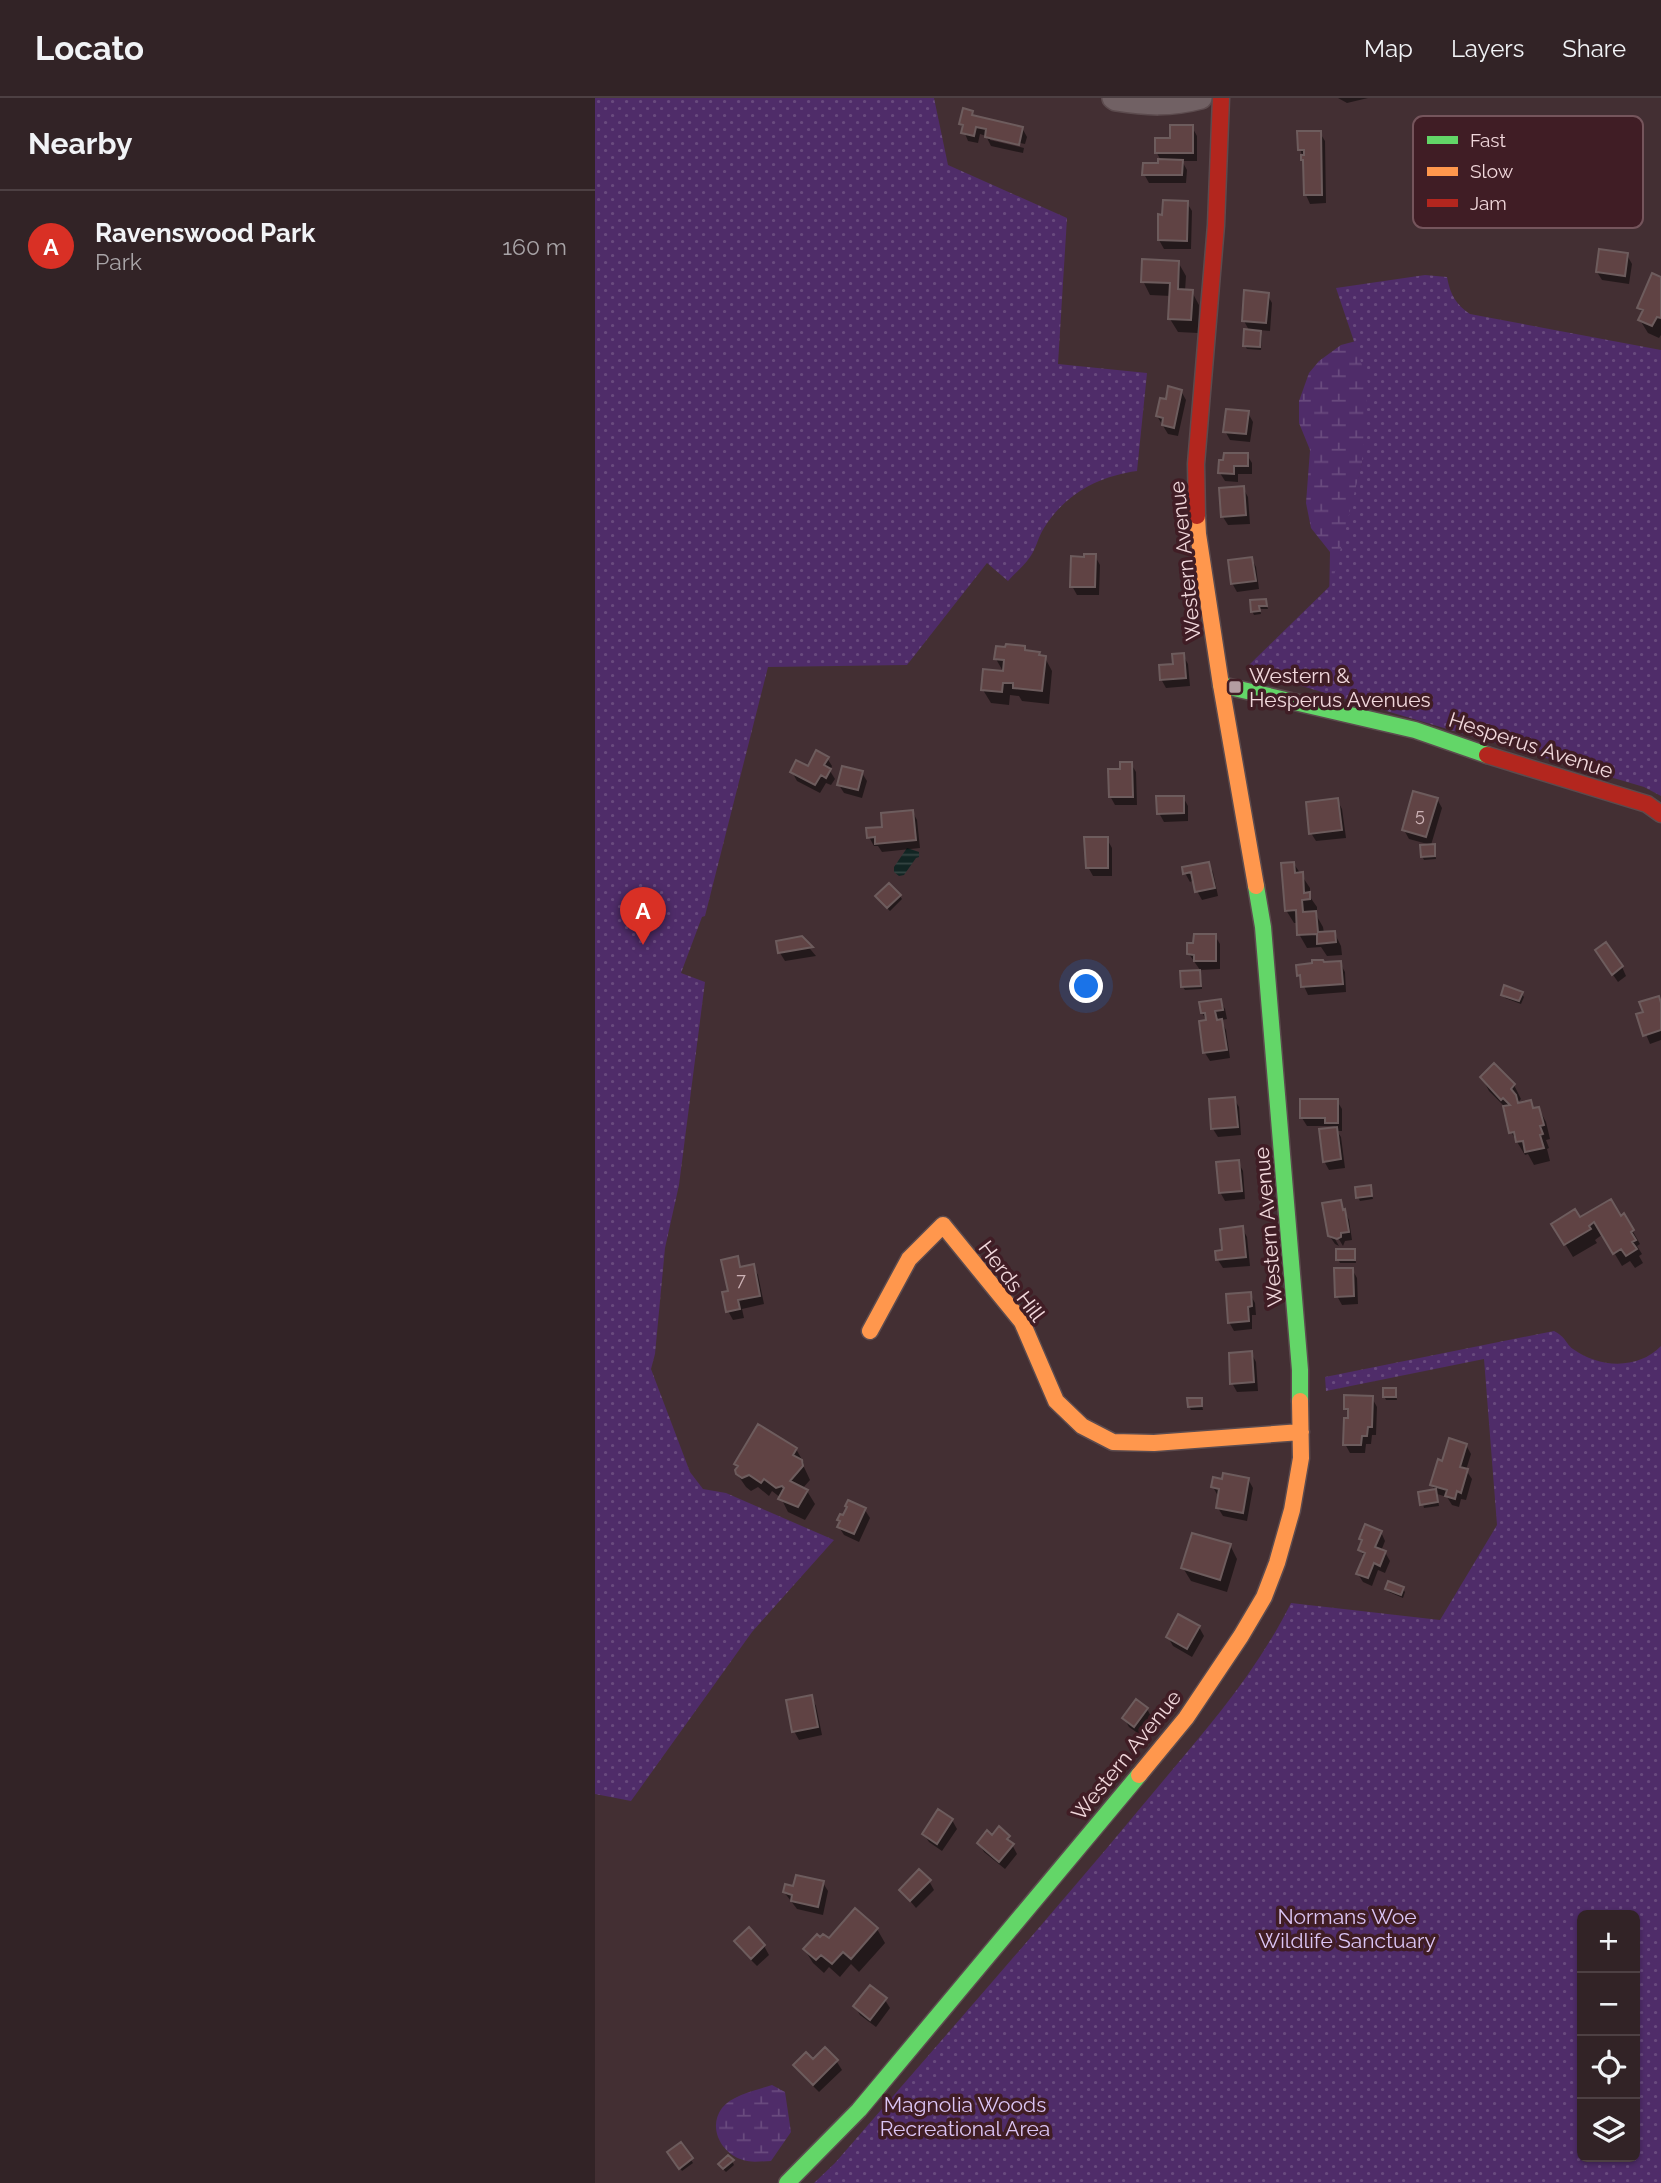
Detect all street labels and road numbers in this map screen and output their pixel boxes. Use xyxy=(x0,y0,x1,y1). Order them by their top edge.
street label: Western Avenue xyxy=(1164,480,1206,642)
street label: Hesperus Avenue xyxy=(1446,707,1616,783)
street label: Western Avenue xyxy=(1249,1146,1287,1308)
street label: Herds Hill xyxy=(973,1236,1051,1327)
street label: Western Avenue xyxy=(1066,1685,1186,1825)

